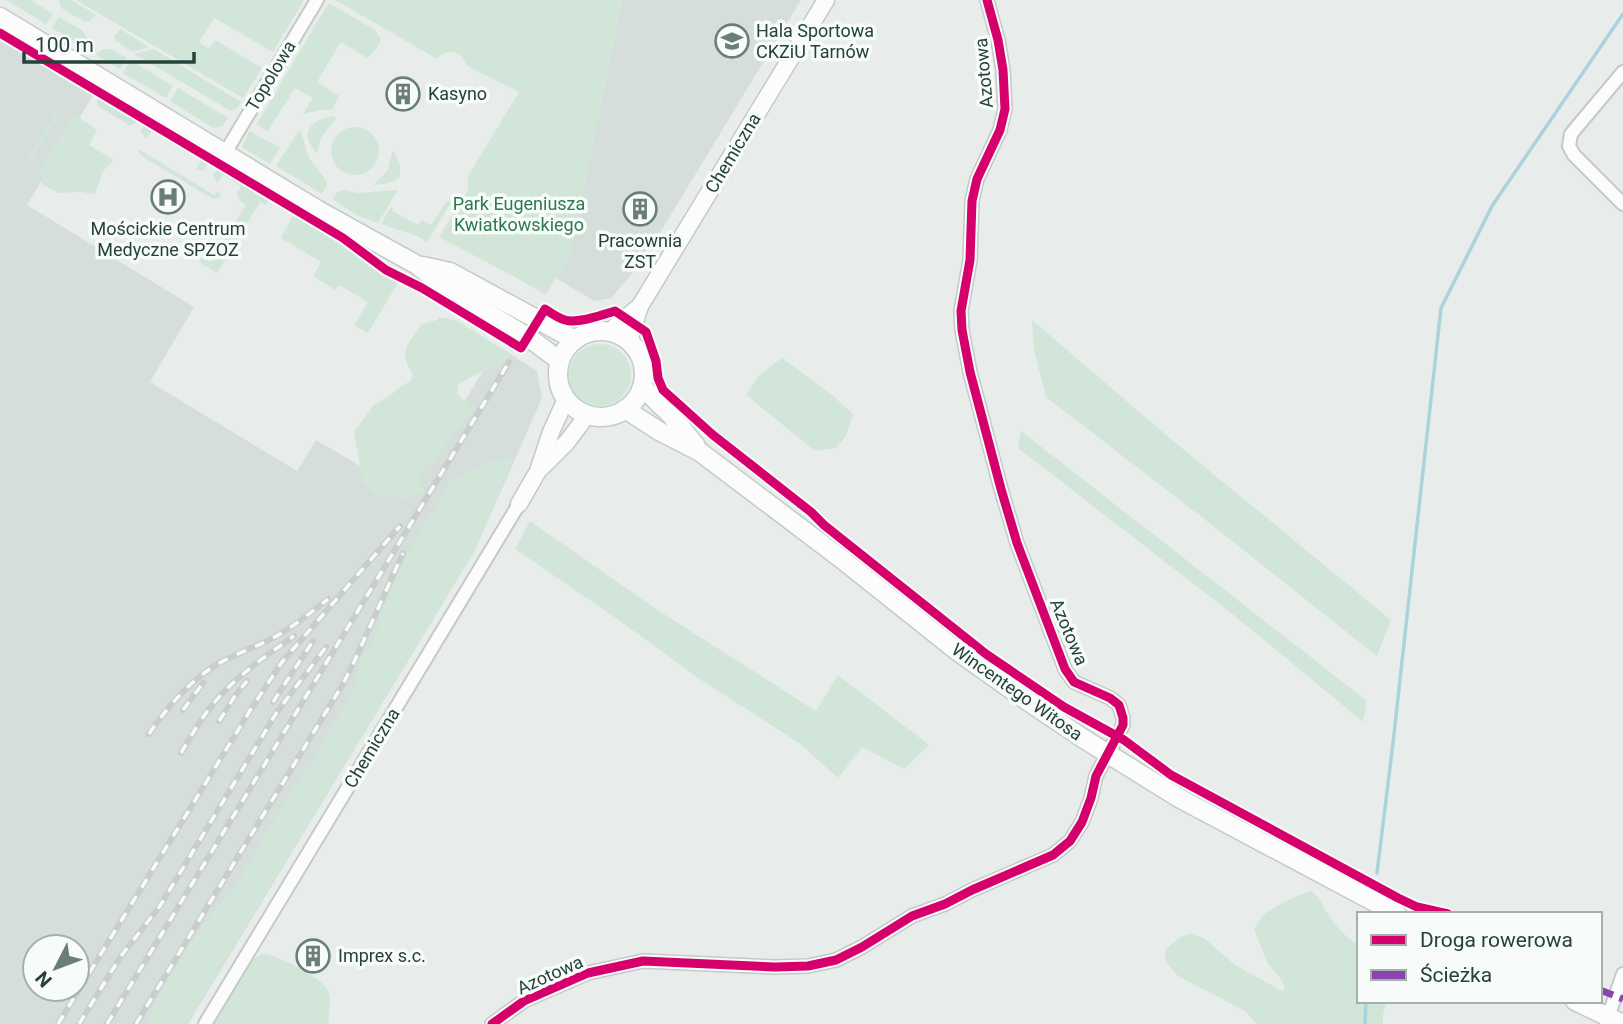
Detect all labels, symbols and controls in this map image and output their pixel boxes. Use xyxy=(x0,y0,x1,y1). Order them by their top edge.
place label: Hala Sportowa CKZiU Tarnów xyxy=(756,20,874,62)
scale bar xyxy=(24,21,194,65)
school or university icon: Hala Sportowa CKZiU Tarnów xyxy=(713,22,751,60)
text: 100 m xyxy=(35,33,94,57)
street label: Topolowa xyxy=(241,37,300,115)
street label: Azotowa xyxy=(970,37,997,109)
building icon: Kasyno xyxy=(384,75,422,113)
place label: Kasyno xyxy=(428,83,487,104)
street label: Chemiczna xyxy=(701,109,765,196)
hospital icon: Mościckie Centrum Medyczne SPZOZ xyxy=(149,178,187,216)
building icon: Pracownia ZST xyxy=(621,190,659,228)
park label: Park Eugeniusza Kwiatkowskiego xyxy=(453,193,585,235)
place label: Mościckie Centrum Medyczne SPZOZ xyxy=(91,218,245,260)
place label: Pracownia ZST xyxy=(598,230,682,272)
street label: Azotowa xyxy=(1046,595,1093,668)
street label: Wincentego Witosa xyxy=(948,639,1087,745)
street label: Chemiczna xyxy=(340,704,404,791)
legend xyxy=(1357,912,1602,1003)
text: Droga rowerowa xyxy=(1420,928,1573,952)
north arrow xyxy=(21,933,91,1003)
building icon: Imprex s.c. xyxy=(294,937,332,975)
place label: Imprex s.c. xyxy=(338,945,426,966)
street label: Azotowa xyxy=(513,951,586,998)
text: Ścieżka xyxy=(1420,963,1492,987)
text: N xyxy=(31,966,57,992)

